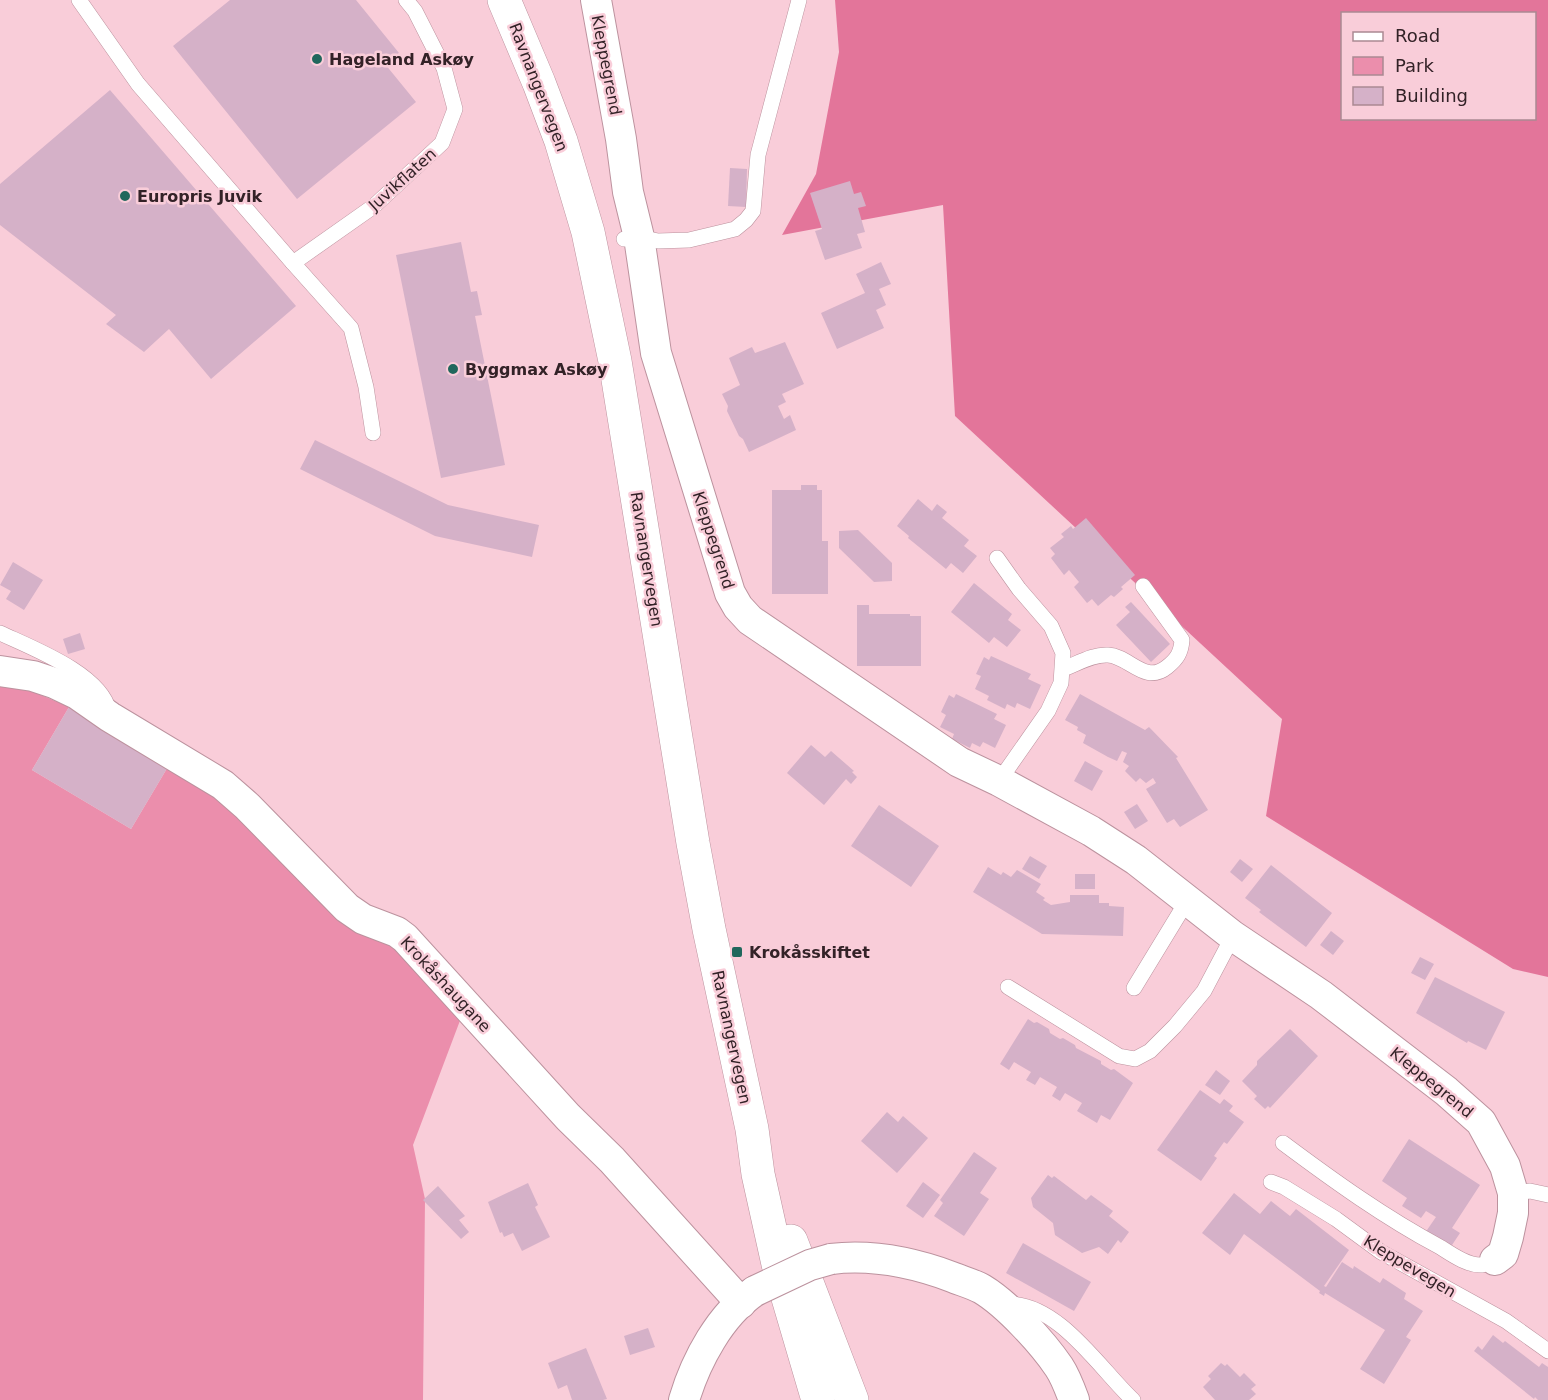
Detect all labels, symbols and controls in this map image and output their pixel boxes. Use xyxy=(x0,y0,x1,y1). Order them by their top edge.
legend xyxy=(1341,12,1536,120)
street label: Kleppegrend xyxy=(588,13,626,117)
street label: Ravnangervegen xyxy=(505,20,572,154)
text: Road xyxy=(1395,25,1440,46)
place label: Hageland Askøy xyxy=(329,50,474,69)
marker: Hageland Askøy xyxy=(310,52,324,66)
text: Park xyxy=(1395,55,1434,76)
text: Building xyxy=(1395,85,1468,106)
street label: Juvikflaten xyxy=(364,144,440,215)
place label: Europris Juvik xyxy=(137,187,262,206)
marker: Europris Juvik xyxy=(118,189,132,203)
place label: Byggmax Askøy xyxy=(465,360,608,379)
marker: Byggmax Askøy xyxy=(446,362,460,376)
street label: Kleppegrend xyxy=(689,489,738,591)
street label: Ravnangervegen xyxy=(626,490,667,628)
street label: Krokåshaugane xyxy=(397,933,495,1036)
place label: Krokåsskiftet xyxy=(749,943,870,962)
marker: Krokåsskiftet xyxy=(730,945,744,959)
street label: Ravnangervegen xyxy=(708,969,755,1106)
street label: Kleppegrend xyxy=(1386,1043,1477,1122)
street label: Kleppevegen xyxy=(1360,1231,1459,1301)

